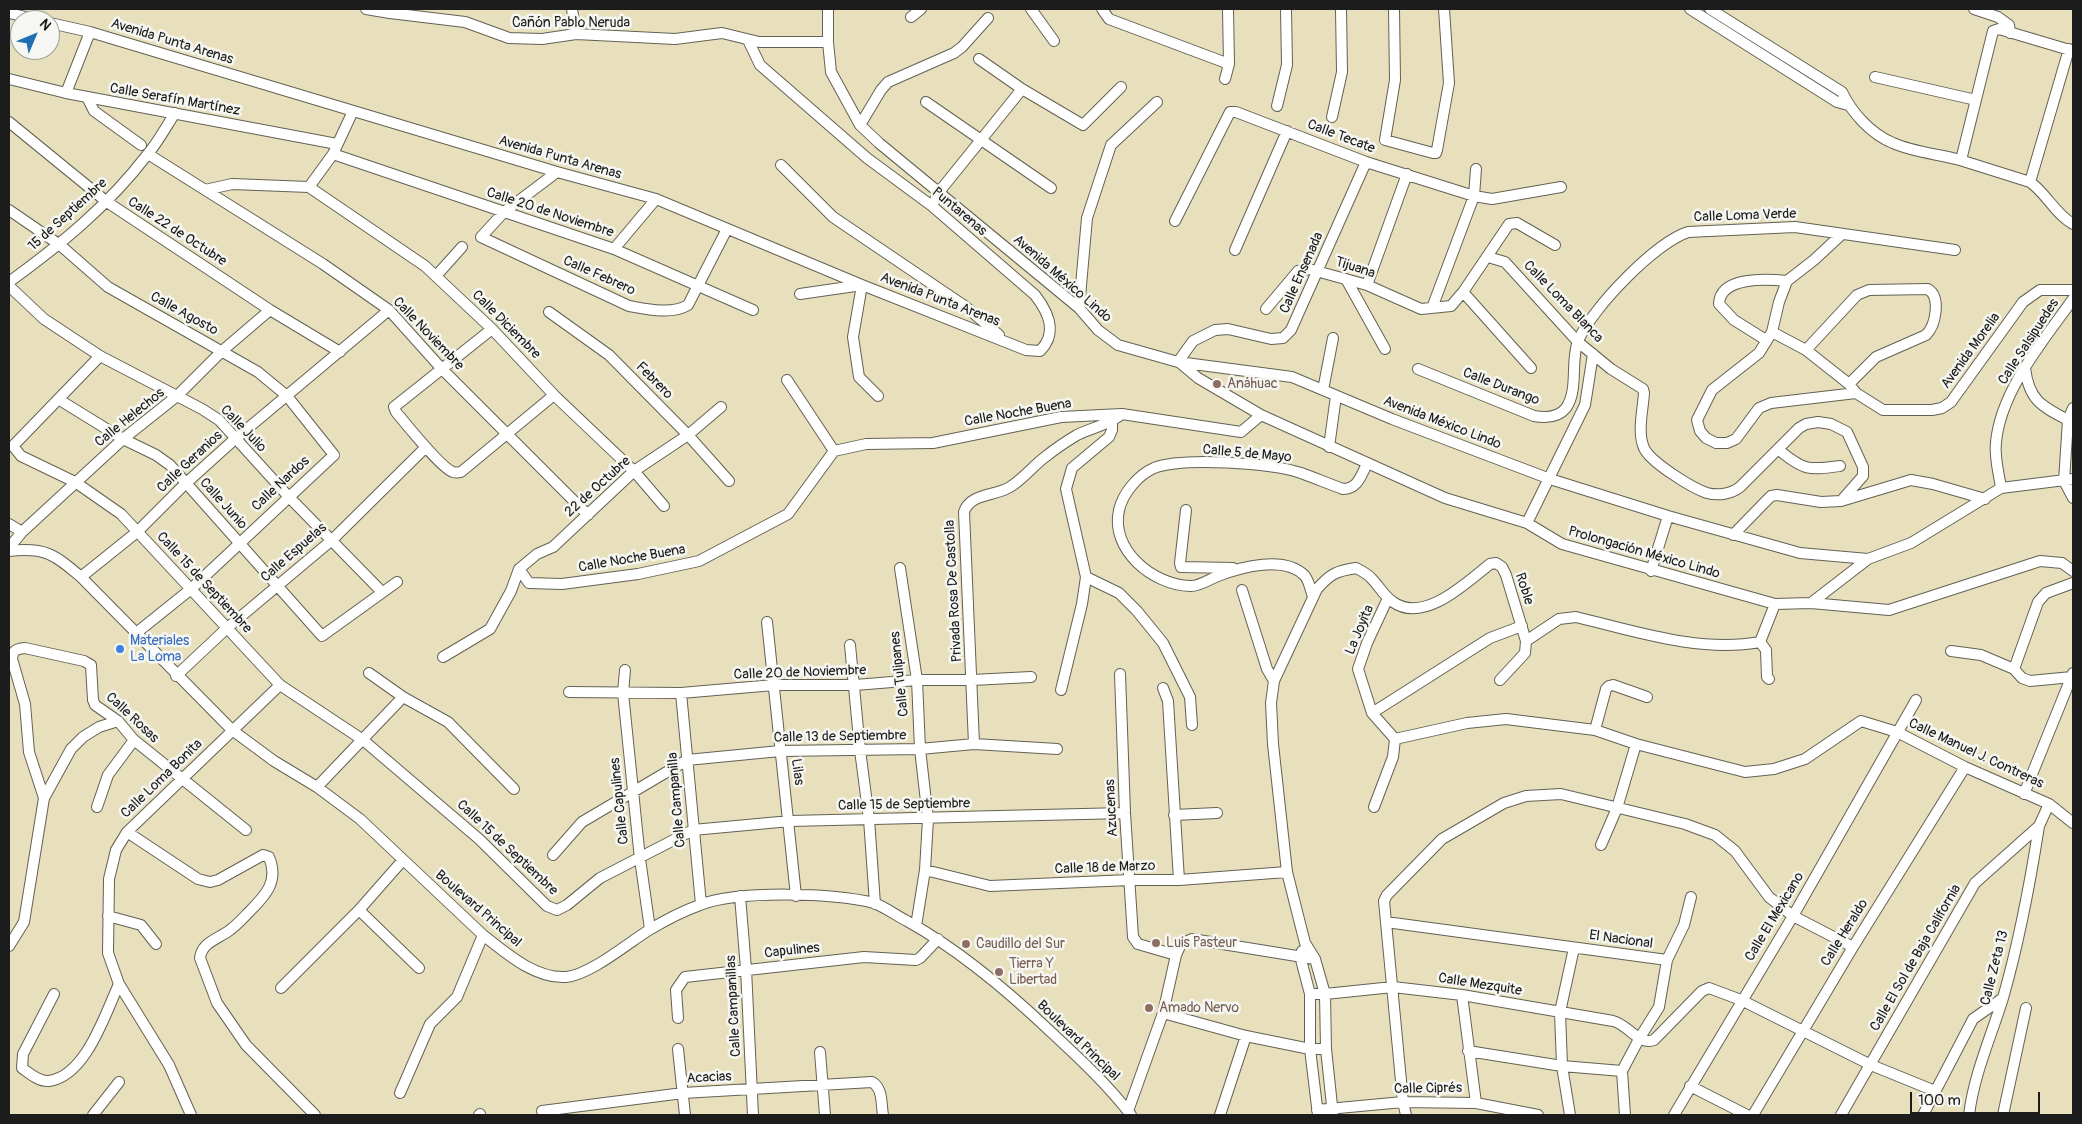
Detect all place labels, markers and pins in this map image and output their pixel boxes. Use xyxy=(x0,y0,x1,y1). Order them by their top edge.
place label: Anáhuac xyxy=(1227,376,1278,392)
marker: Anáhuac xyxy=(1211,378,1223,390)
place label: Materiales La Loma xyxy=(130,633,189,666)
marker: Materiales La Loma xyxy=(114,643,126,655)
place label: Luis Pasteur xyxy=(1166,935,1237,951)
place label: Caudillo del Sur xyxy=(976,936,1065,952)
marker: Luis Pasteur xyxy=(1150,937,1162,949)
marker: Caudillo del Sur xyxy=(960,938,972,950)
place label: Tierra Y Libertad xyxy=(1009,956,1057,989)
marker: Tierra Y Libertad xyxy=(993,966,1005,978)
place label: Amado Nervo xyxy=(1159,1000,1239,1016)
marker: Amado Nervo xyxy=(1143,1002,1155,1014)

